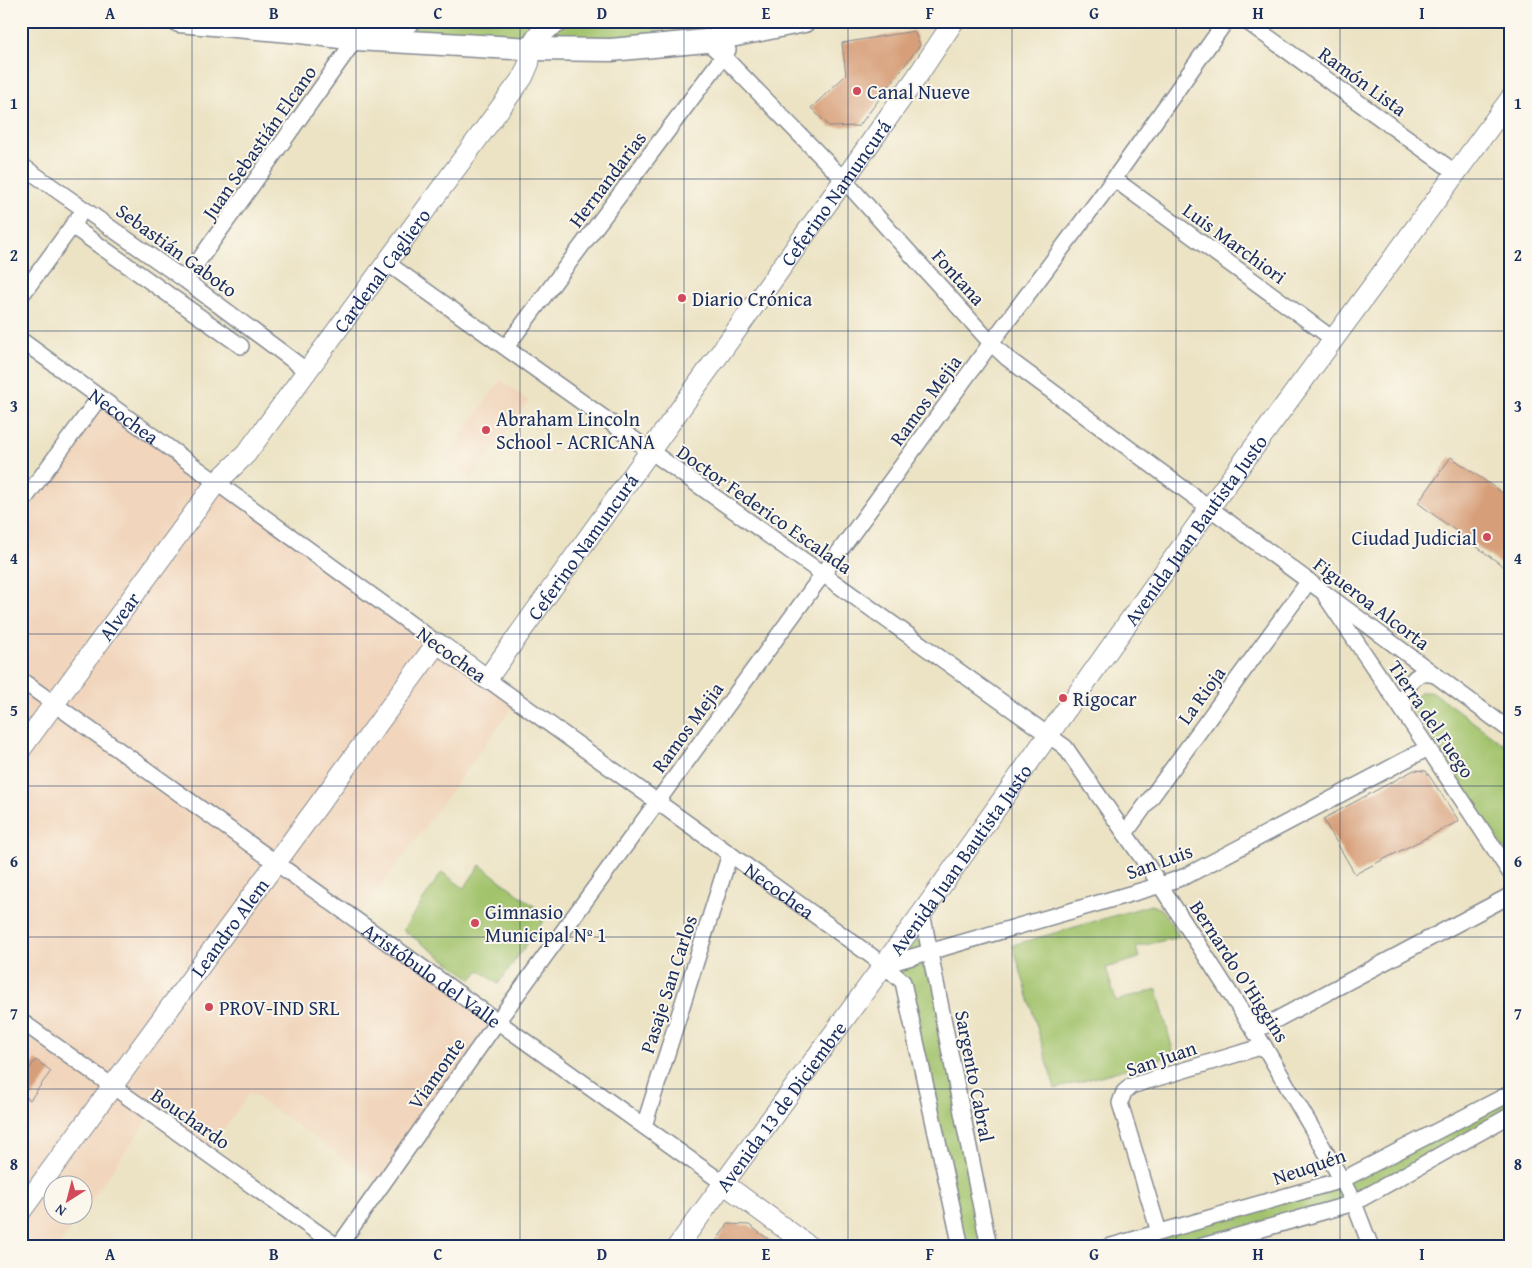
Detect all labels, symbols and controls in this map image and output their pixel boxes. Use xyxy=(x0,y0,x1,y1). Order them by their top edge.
text: A xyxy=(105,1,116,25)
text: B xyxy=(269,1,279,25)
text: C xyxy=(433,1,443,25)
text: D xyxy=(597,1,607,25)
text: E xyxy=(762,1,771,25)
text: F xyxy=(926,1,934,25)
text: G xyxy=(1089,1,1099,25)
text: H xyxy=(1252,1,1264,25)
text: I xyxy=(1419,1,1425,25)
street label: Ramón Lista xyxy=(1313,39,1414,123)
street label: Juan Sebastián Elcano xyxy=(193,59,323,227)
place label: Canal Nueve xyxy=(867,77,970,106)
marker: Canal Nueve xyxy=(851,85,863,97)
text: 1 xyxy=(10,91,18,115)
text: 1 xyxy=(1514,91,1522,115)
street label: Ceferino Namuncurá xyxy=(773,112,898,272)
street label: Hernandarias xyxy=(561,125,653,233)
street label: Luis Marchiori xyxy=(1177,195,1293,291)
street label: Sebastián Gaboto xyxy=(110,196,244,304)
street label: Cardenal Cagliero xyxy=(326,202,437,338)
street label: Fontana xyxy=(926,242,993,312)
text: 2 xyxy=(10,243,18,267)
text: 2 xyxy=(1514,243,1522,267)
place label: Diario Crónica xyxy=(692,284,813,313)
marker: Diario Crónica xyxy=(676,292,688,304)
street label: Ramos Mejia xyxy=(882,348,968,451)
street label: Necochea xyxy=(84,380,166,451)
text: 3 xyxy=(10,394,18,418)
text: 3 xyxy=(1514,394,1522,418)
place label: Abraham Lincoln School - ACRICANA xyxy=(496,404,655,456)
marker: Abraham Lincoln School - ACRICANA xyxy=(480,424,492,436)
street label: Avenida Juan Bautista Justo xyxy=(1116,428,1274,631)
street label: Doctor Federico Escalada xyxy=(671,437,859,581)
street label: Ceferino Namuncurá xyxy=(520,466,645,625)
place label: Ciudad Judicial xyxy=(1352,523,1477,552)
marker: Ciudad Judicial xyxy=(1481,531,1493,543)
text: 4 xyxy=(10,546,18,570)
text: 4 xyxy=(1514,546,1522,570)
street label: Figueroa Alcorta xyxy=(1308,550,1437,657)
street label: Alvear xyxy=(91,585,146,646)
street label: Necochea xyxy=(411,619,493,690)
street label: Tierra del Fuego xyxy=(1382,654,1482,784)
street label: La Rioja xyxy=(1170,659,1232,730)
street label: Ramos Mejia xyxy=(644,675,730,778)
place label: Rigocar xyxy=(1073,684,1137,713)
marker: Rigocar xyxy=(1057,692,1069,704)
text: 5 xyxy=(10,698,18,722)
text: 5 xyxy=(1514,698,1522,722)
street label: Avenida Juan Bautista Justo xyxy=(881,757,1038,961)
street label: San Luis xyxy=(1122,836,1196,886)
text: 6 xyxy=(10,849,18,873)
text: 6 xyxy=(1514,849,1522,873)
street label: Necochea xyxy=(739,855,821,926)
street label: Leandro Alem xyxy=(183,871,276,983)
street label: Bernardo O'Higgins xyxy=(1183,894,1297,1048)
place label: Gimnasio Municipal Nº 1 xyxy=(485,897,607,949)
street label: Pasaje San Carlos xyxy=(632,911,704,1057)
street label: Aristóbulo del Valle xyxy=(357,915,508,1034)
marker: Gimnasio Municipal Nº 1 xyxy=(469,917,481,929)
place label: PROV-IND SRL xyxy=(219,993,340,1022)
text: 7 xyxy=(10,1001,18,1025)
marker: PROV-IND SRL xyxy=(203,1001,215,1013)
text: 7 xyxy=(1514,1001,1522,1025)
street label: Sargento Cabral xyxy=(948,1008,1002,1145)
street label: Avenida 13 de Diciembre xyxy=(708,1015,853,1197)
street label: Viamonte xyxy=(400,1031,472,1115)
street label: San Juan xyxy=(1122,1032,1200,1084)
street label: Bouchardo xyxy=(146,1080,236,1156)
street label: Neuquén xyxy=(1269,1140,1349,1192)
text: 8 xyxy=(10,1152,18,1176)
text: 8 xyxy=(1514,1152,1522,1176)
north arrow xyxy=(42,1176,92,1226)
text: N xyxy=(50,1199,70,1221)
text: A xyxy=(105,1242,116,1266)
text: B xyxy=(269,1242,279,1266)
text: C xyxy=(433,1242,443,1266)
text: D xyxy=(597,1242,607,1266)
text: E xyxy=(762,1242,771,1266)
text: F xyxy=(926,1242,934,1266)
text: G xyxy=(1089,1242,1099,1266)
text: H xyxy=(1252,1242,1264,1266)
text: I xyxy=(1419,1242,1425,1266)

